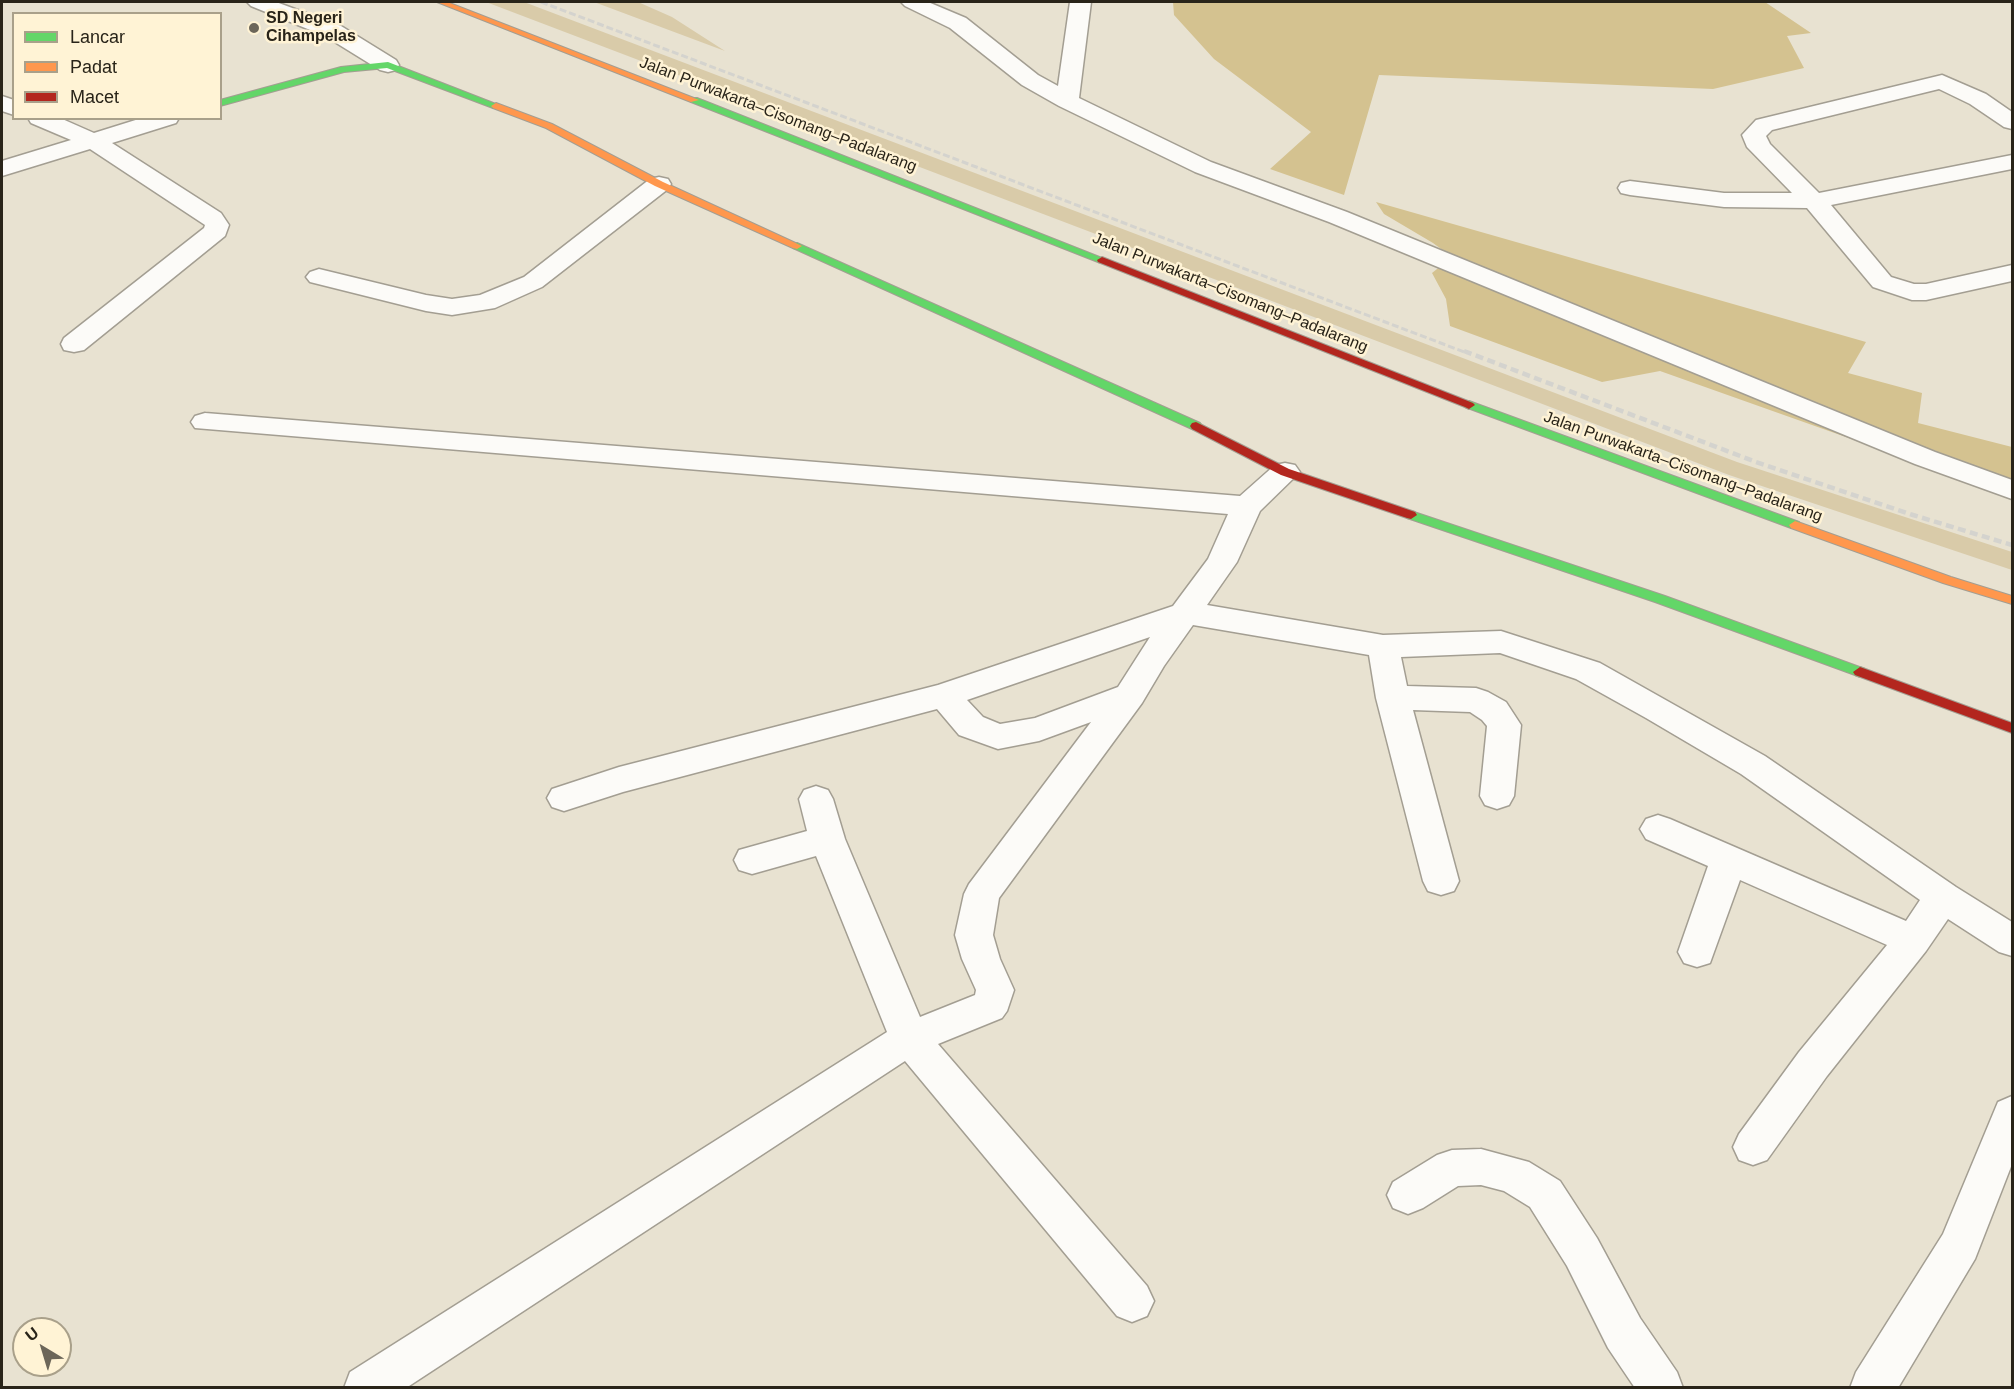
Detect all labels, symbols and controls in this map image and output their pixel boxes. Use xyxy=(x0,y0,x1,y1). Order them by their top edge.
place label: SD Negeri Cihampelas xyxy=(266,9,356,47)
legend xyxy=(12,12,222,120)
marker: SD Negeri Cihampelas xyxy=(247,21,261,35)
text: Lancar xyxy=(70,27,125,47)
street label: Jalan Purwakarta–Cisomang–Padalarang xyxy=(637,53,919,177)
text: Padat xyxy=(70,57,117,77)
text: Macet xyxy=(70,87,119,107)
street label: Jalan Purwakarta–Cisomang–Padalarang xyxy=(1090,229,1370,357)
street label: Jalan Purwakarta–Cisomang–Padalarang xyxy=(1541,407,1825,527)
north arrow xyxy=(12,1317,72,1377)
text: U xyxy=(22,1324,42,1344)

